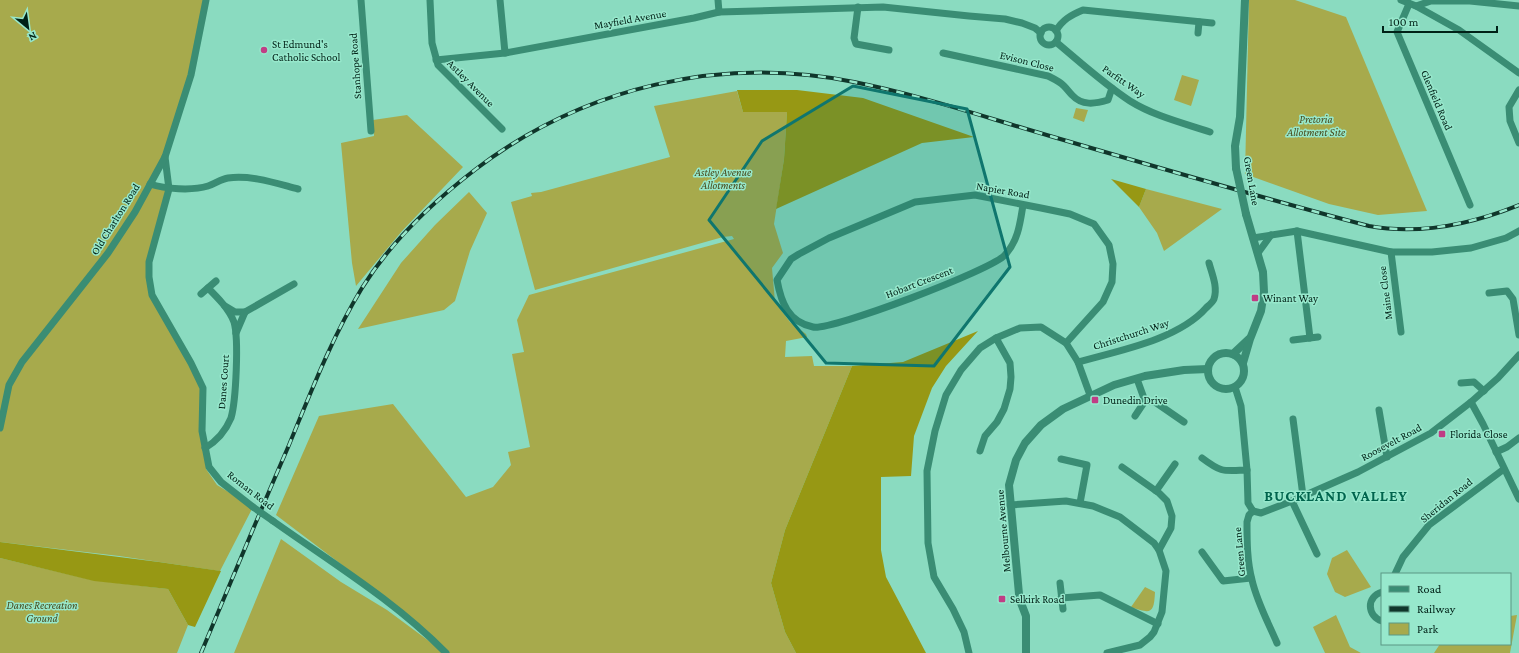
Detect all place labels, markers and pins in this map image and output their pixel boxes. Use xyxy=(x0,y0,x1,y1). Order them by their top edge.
place label: St Edmund's Catholic School xyxy=(272,38,340,63)
marker: St Edmund's Catholic School xyxy=(259,45,269,55)
place label: Winant Way xyxy=(1263,292,1319,305)
marker: Winant Way xyxy=(1250,293,1260,303)
place label: Dunedin Drive xyxy=(1103,394,1168,406)
marker: Dunedin Drive xyxy=(1090,395,1100,405)
place label: Florida Close xyxy=(1450,428,1508,440)
marker: Florida Close xyxy=(1437,429,1447,439)
place label: Selkirk Road xyxy=(1010,593,1065,605)
marker: Selkirk Road xyxy=(997,594,1007,604)

